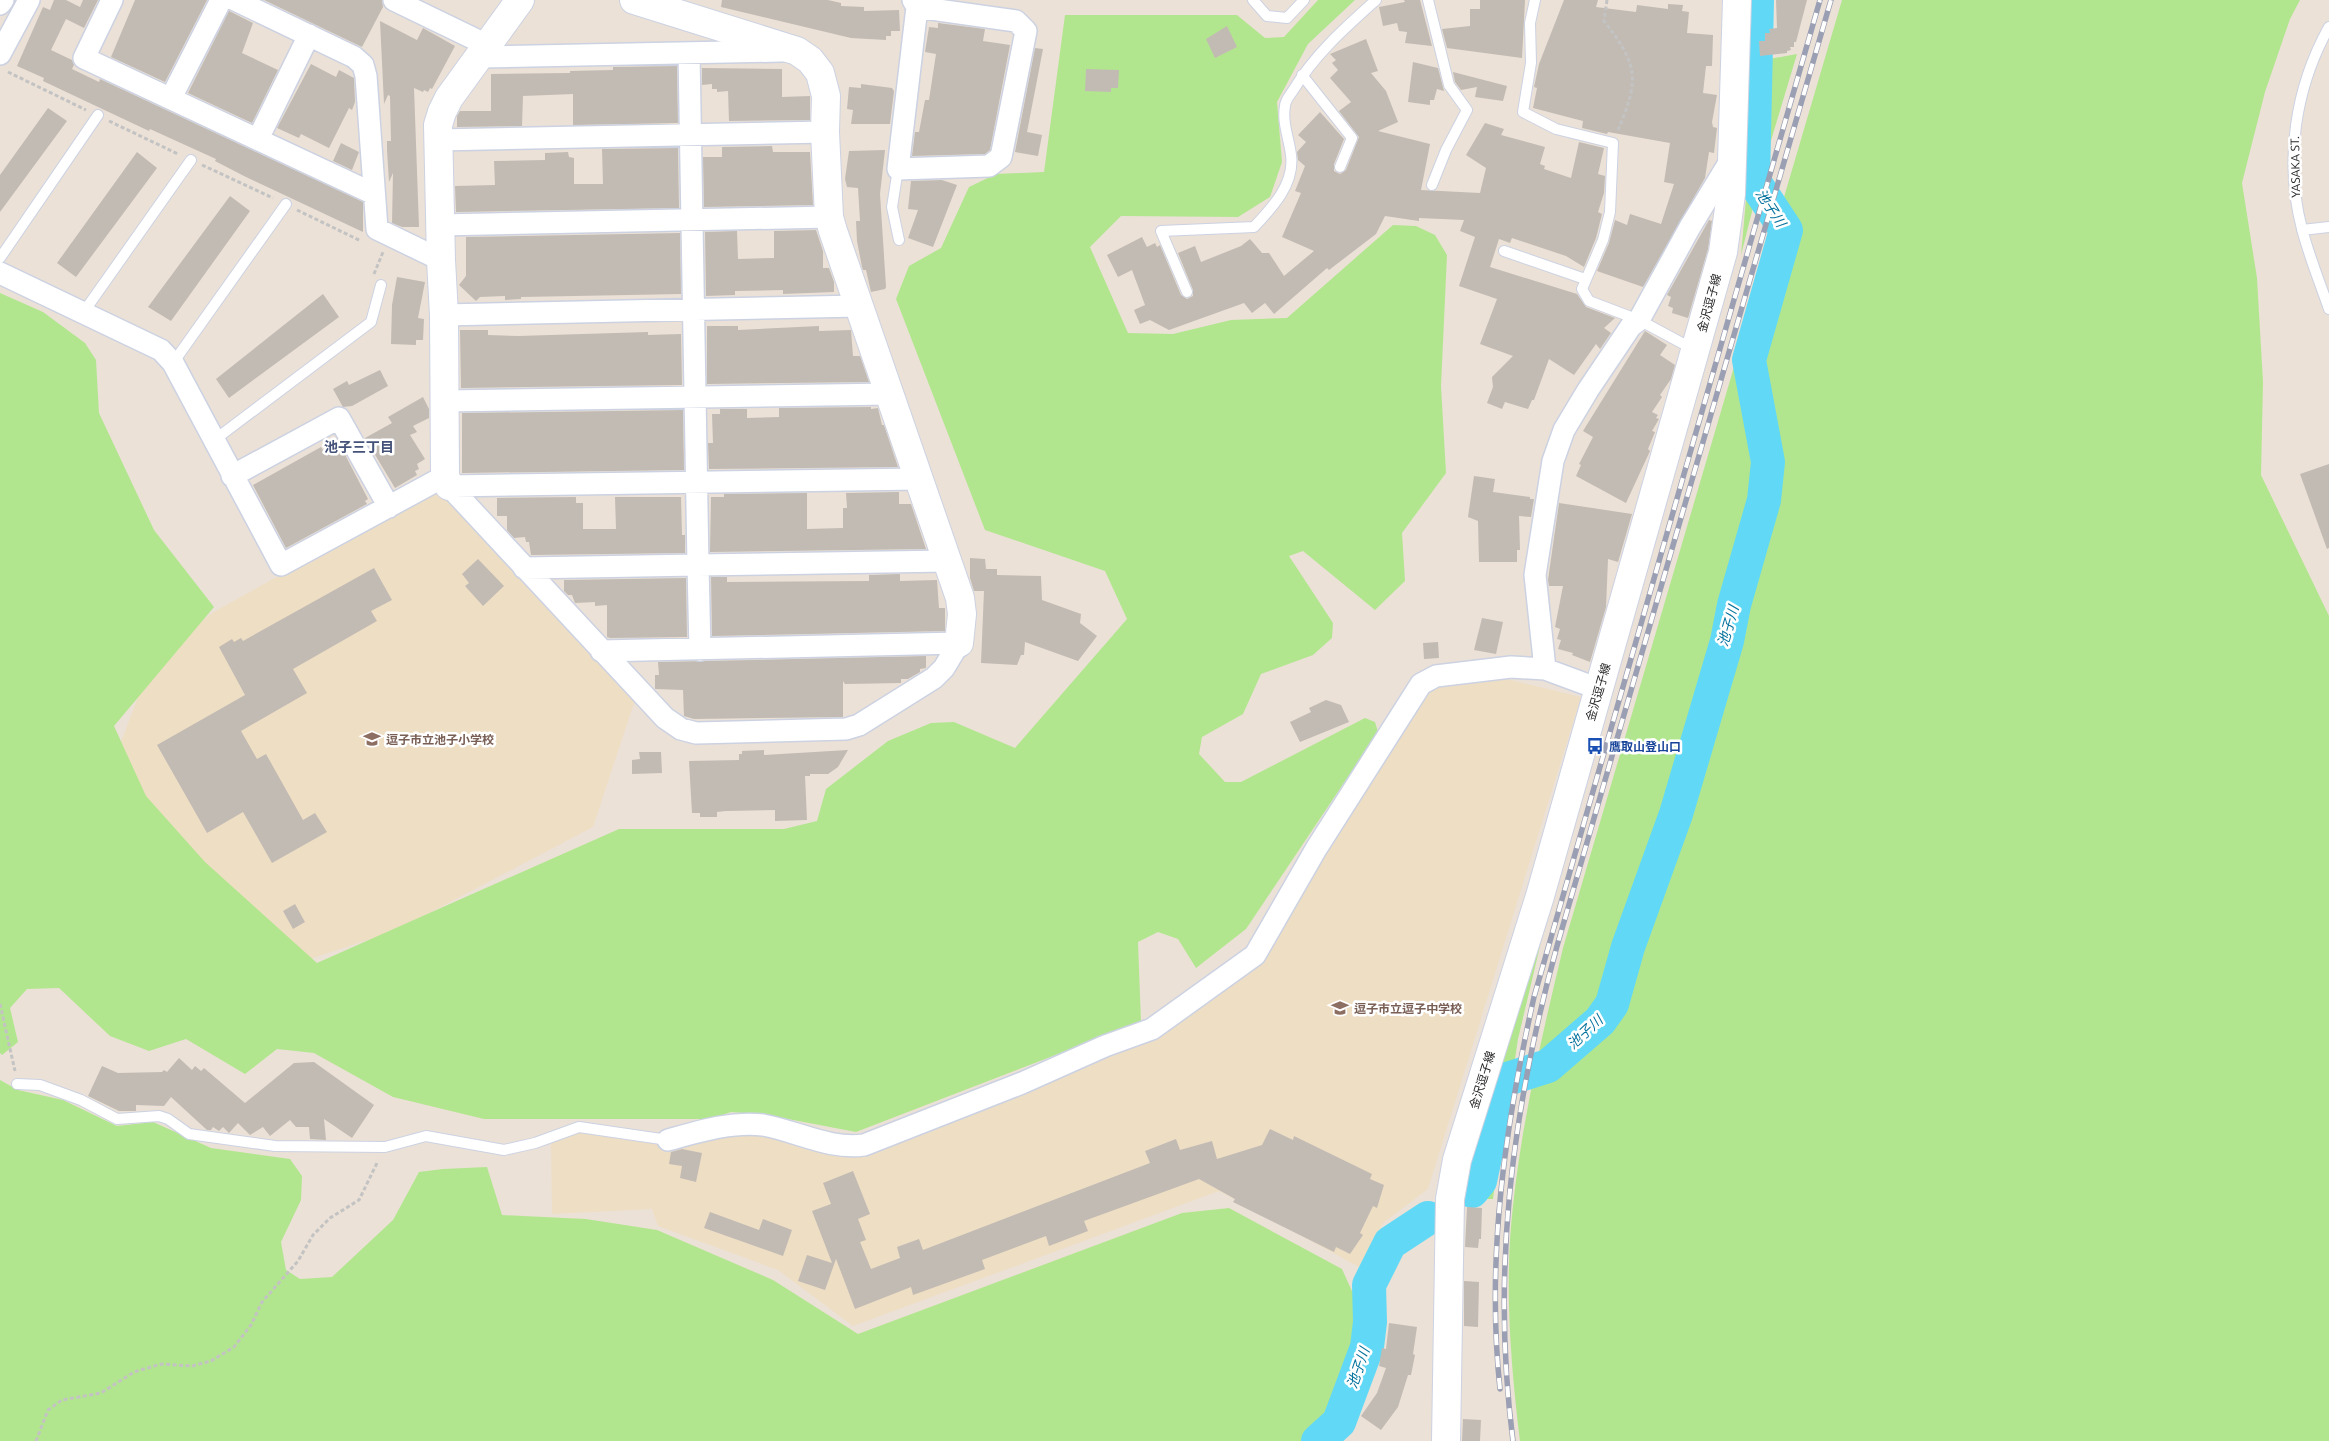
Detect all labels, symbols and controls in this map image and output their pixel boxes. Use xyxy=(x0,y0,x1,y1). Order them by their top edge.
street label: YASAKA ST. xyxy=(2288,136,2302,198)
water label: 池子川 xyxy=(1753,186,1790,232)
street label: 金沢逗子線 xyxy=(1695,272,1723,334)
district label: 池子三丁目 xyxy=(324,439,394,455)
water label: 池子川 xyxy=(1715,602,1742,648)
street label: 金沢逗子線 xyxy=(1583,661,1613,723)
school or university icon: 逗子市立池子小学校 xyxy=(362,729,382,749)
place label: 逗子市立池子小学校 xyxy=(386,733,494,746)
bus stop icon: 鷹取山登山口 xyxy=(1585,736,1605,756)
place label: 鷹取山登山口 xyxy=(1609,740,1681,753)
school or university icon: 逗子市立逗子中学校 xyxy=(1330,998,1350,1018)
place label: 逗子市立逗子中学校 xyxy=(1354,1002,1462,1015)
water label: 池子川 xyxy=(1564,1010,1607,1052)
street label: 金沢逗子線 xyxy=(1467,1049,1497,1111)
water label: 池子川 xyxy=(1344,1344,1373,1390)

